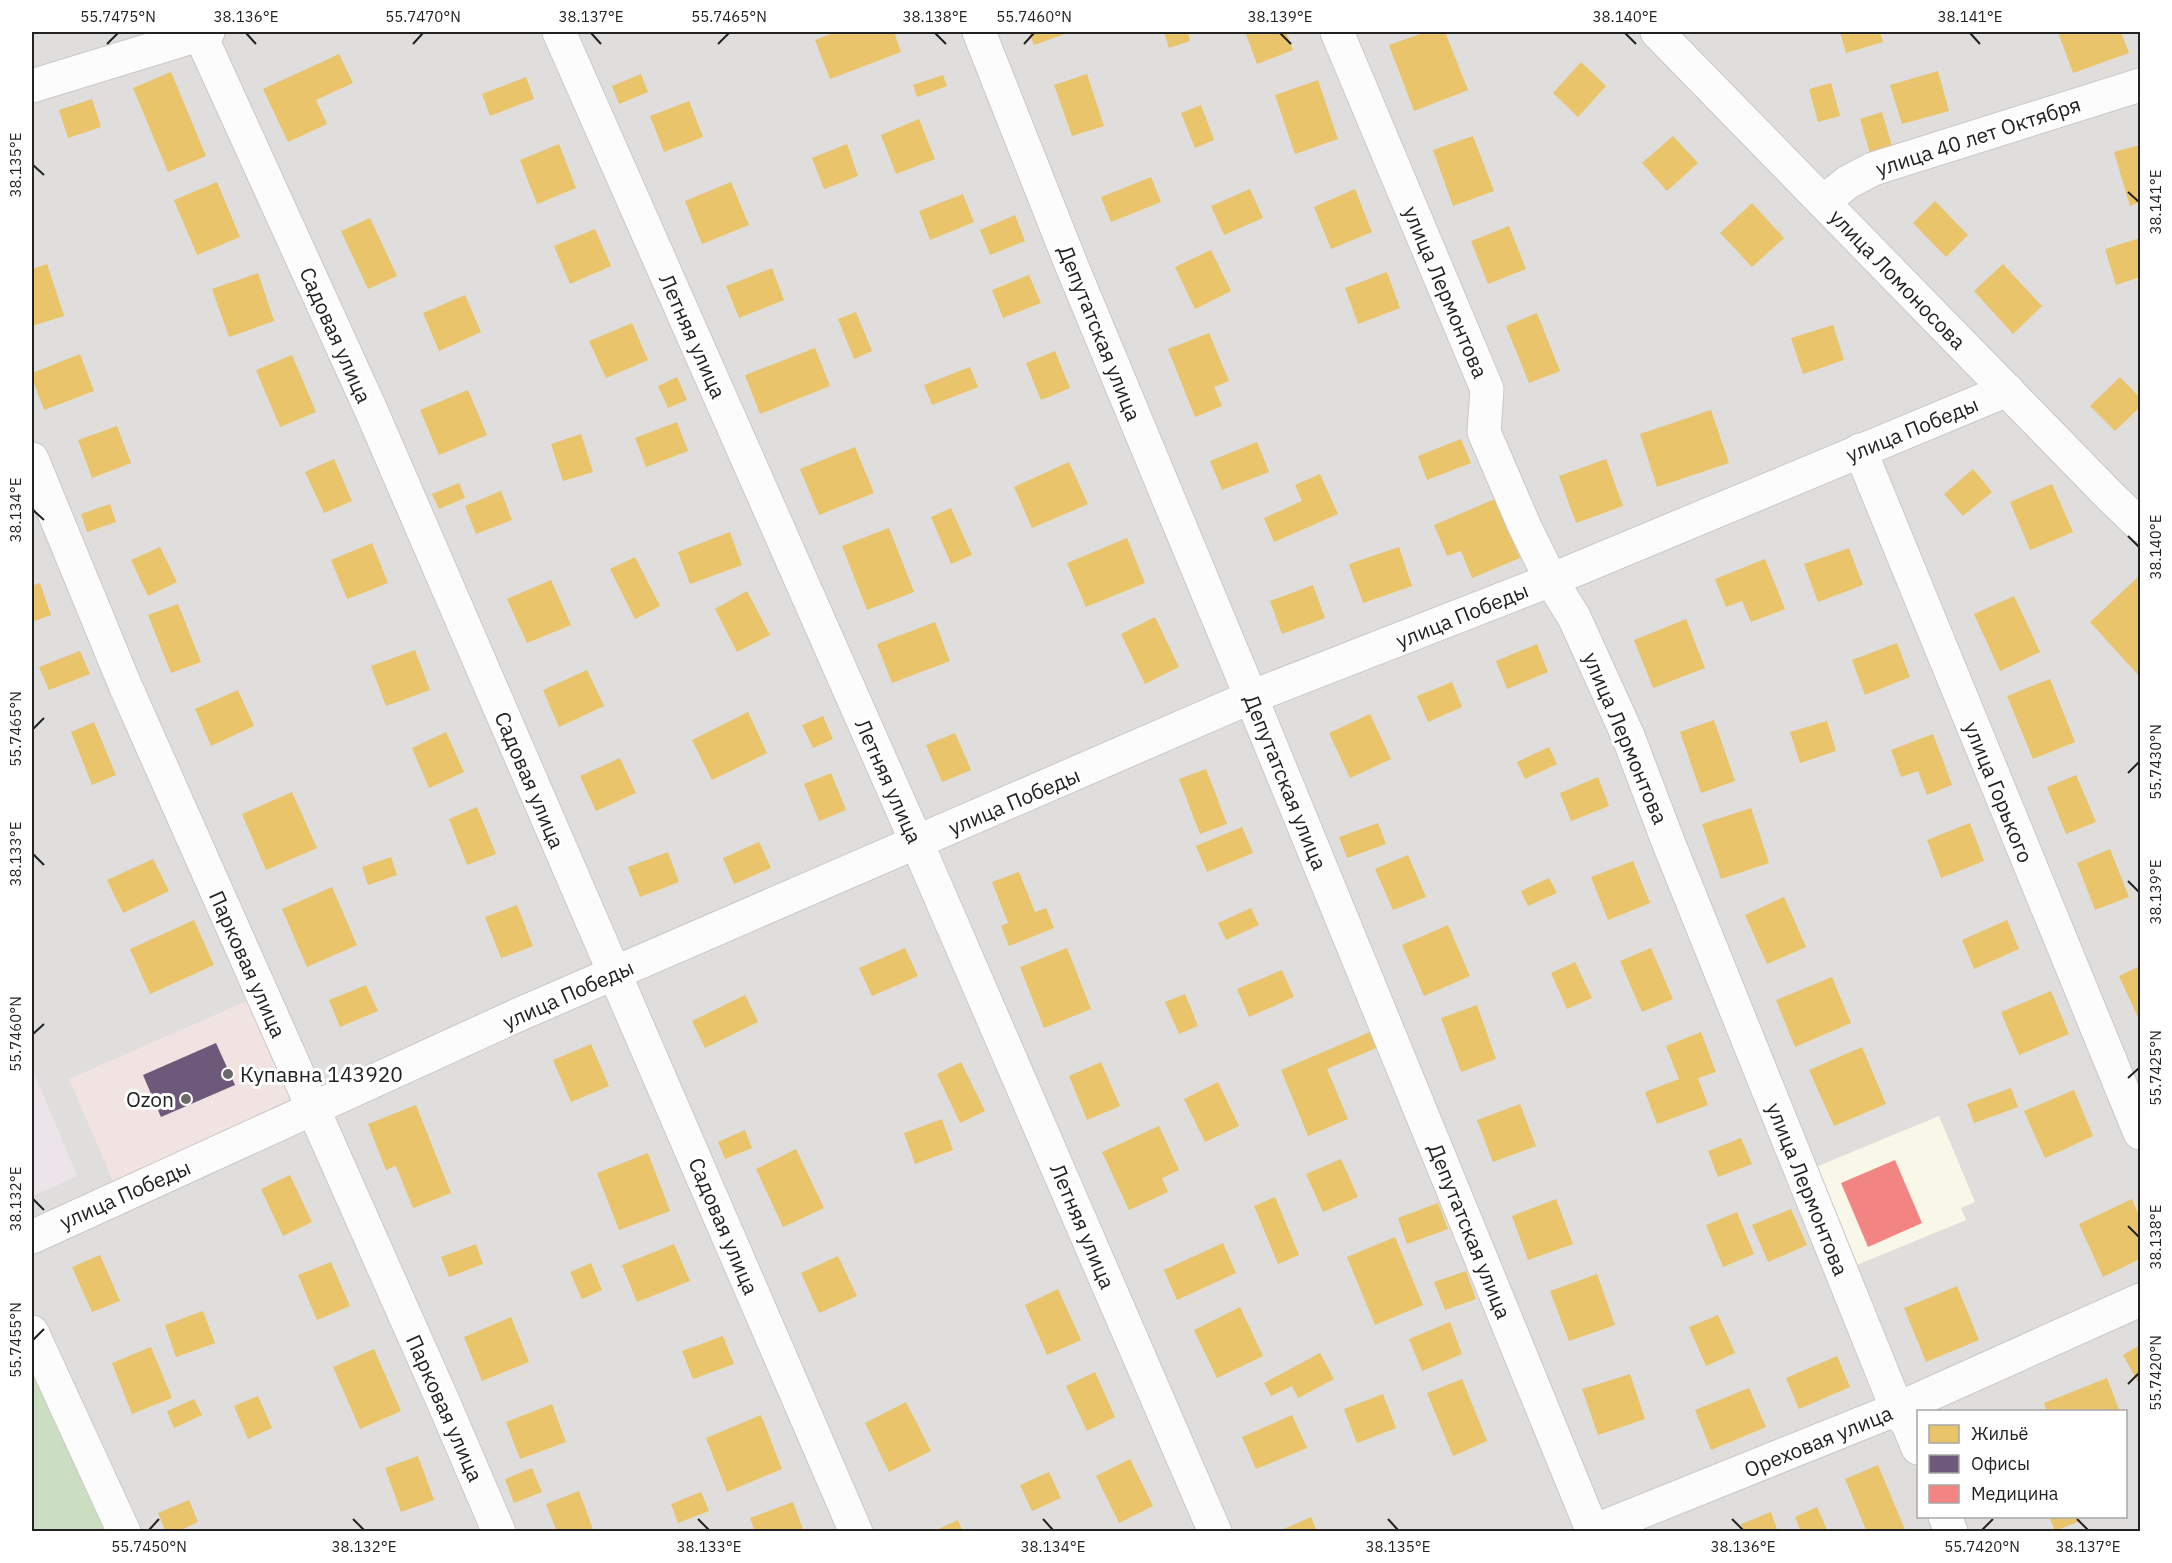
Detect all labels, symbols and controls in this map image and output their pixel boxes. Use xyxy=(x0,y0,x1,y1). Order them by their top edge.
text: 55.7475°N xyxy=(80,7,156,26)
text: 38.136°E xyxy=(214,7,278,26)
text: 55.7470°N xyxy=(385,7,461,26)
text: 38.137°E xyxy=(559,7,623,26)
text: 55.7465°N xyxy=(691,7,767,26)
text: 38.138°E xyxy=(903,7,967,26)
text: 55.7460°N xyxy=(996,7,1072,26)
text: 38.139°E xyxy=(1248,7,1312,26)
text: 38.140°E xyxy=(1593,7,1657,26)
text: 38.141°E xyxy=(1938,7,2002,26)
street label: улица 40 лет Октября xyxy=(1872,90,2084,182)
text: 38.135°E xyxy=(6,133,25,197)
text: 38.141°E xyxy=(2146,170,2165,234)
street label: улица Лермонтова xyxy=(1397,202,1495,382)
street label: улица Ломоносова xyxy=(1824,203,1972,355)
street label: Депутатская улица xyxy=(1052,241,1148,425)
street label: Садовая улица xyxy=(293,263,379,407)
street label: Летняя улица xyxy=(653,269,733,403)
street label: улица Победы xyxy=(1842,390,1982,468)
text: 38.134°E xyxy=(6,478,25,542)
text: 38.140°E xyxy=(2146,515,2165,579)
street label: улица Победы xyxy=(1392,576,1532,654)
street label: улица Лермонтова xyxy=(1577,648,1675,828)
street label: Депутатская улица xyxy=(1238,690,1334,874)
text: 55.7465°N xyxy=(6,691,25,767)
street label: Садовая улица xyxy=(489,707,571,853)
street label: Летняя улица xyxy=(849,714,929,848)
street label: улица Горького xyxy=(1958,717,2040,867)
text: 55.7430°N xyxy=(2146,724,2165,800)
street label: улица Победы xyxy=(944,761,1084,841)
text: 38.133°E xyxy=(6,822,25,886)
text: 38.139°E xyxy=(2146,860,2165,924)
street label: Парковая улица xyxy=(203,886,293,1042)
street label: улица Победы xyxy=(498,953,638,1035)
text: 55.7460°N xyxy=(6,996,25,1072)
text: 55.7425°N xyxy=(2146,1030,2165,1106)
place label: Купавна 143920 xyxy=(240,1060,403,1088)
marker: Купавна 143920 xyxy=(221,1067,235,1081)
place label: Ozon xyxy=(126,1085,174,1113)
marker: Ozon xyxy=(179,1092,193,1106)
street label: улица Лермонтова xyxy=(1761,1098,1855,1280)
street label: Депутатская улица xyxy=(1422,1139,1518,1323)
street label: улица Победы xyxy=(55,1153,195,1235)
street label: Садовая улица xyxy=(683,1153,765,1299)
street label: Летняя улица xyxy=(1044,1159,1122,1293)
text: 38.132°E xyxy=(6,1167,25,1231)
text: 38.138°E xyxy=(2146,1205,2165,1269)
text: 55.7455°N xyxy=(6,1302,25,1378)
street label: Парковая улица xyxy=(400,1330,490,1486)
text: 55.7420°N xyxy=(2146,1335,2165,1411)
street label: Ореховая улица xyxy=(1740,1398,1896,1484)
legend xyxy=(1917,1410,2127,1518)
text: Жильё xyxy=(1971,1422,2029,1445)
text: Офисы xyxy=(1971,1452,2030,1475)
text: Медицина xyxy=(1971,1482,2059,1505)
text: 55.7450°N xyxy=(111,1537,187,1556)
text: 38.132°E xyxy=(332,1537,396,1556)
text: 38.133°E xyxy=(677,1537,741,1556)
text: 38.134°E xyxy=(1021,1537,1085,1556)
text: 38.135°E xyxy=(1366,1537,1430,1556)
text: 38.136°E xyxy=(1711,1537,1775,1556)
text: 55.7420°N xyxy=(1944,1537,2020,1556)
text: 38.137°E xyxy=(2056,1537,2120,1556)

